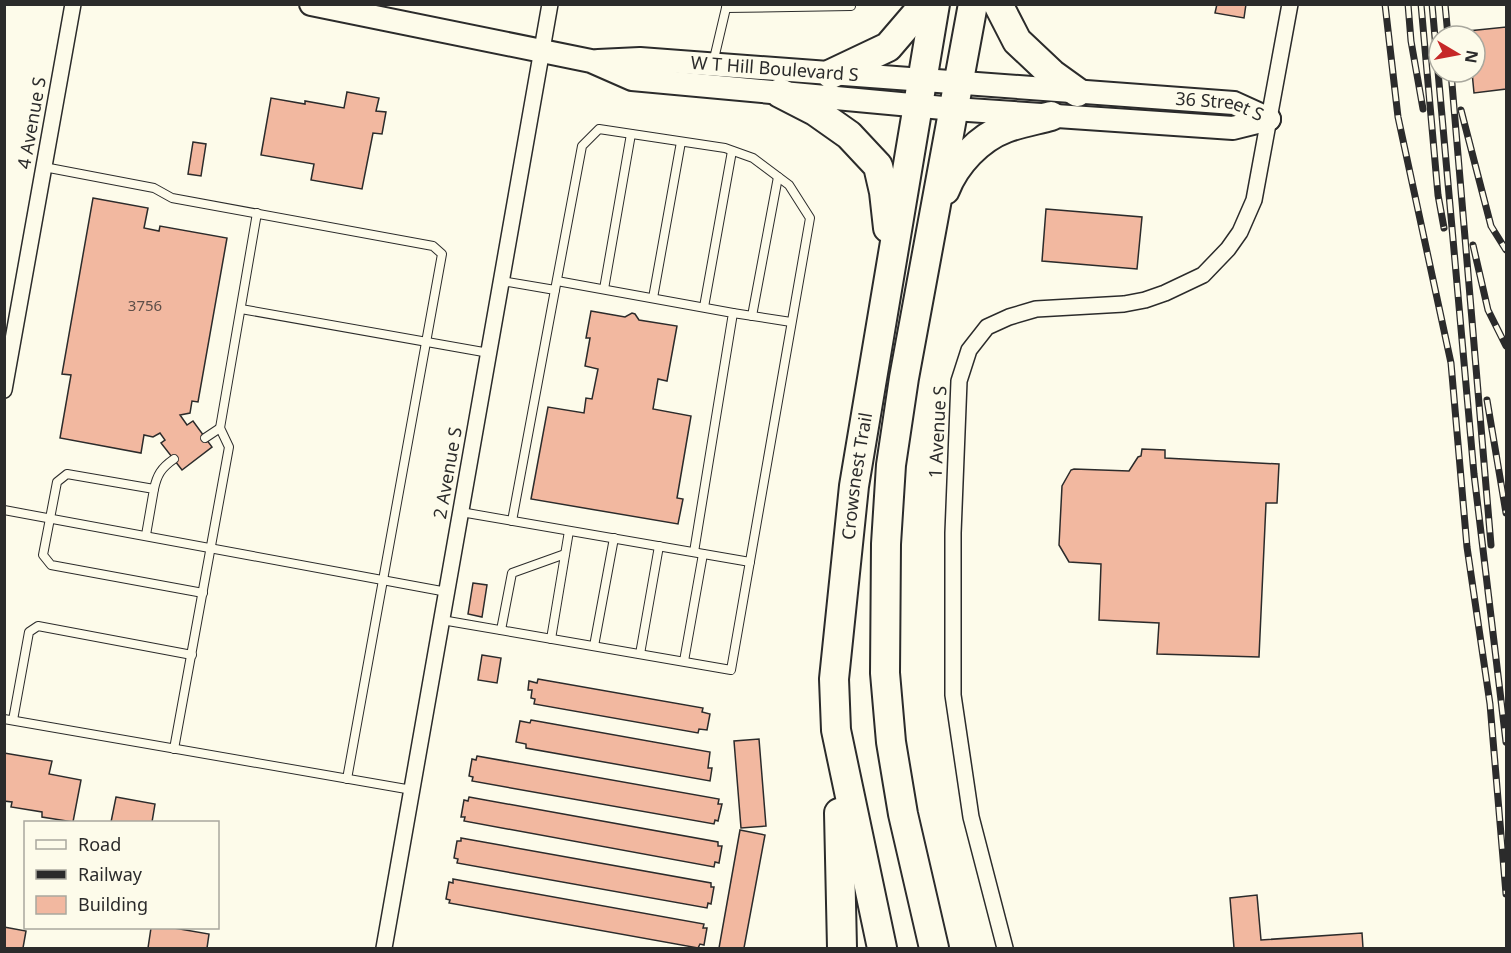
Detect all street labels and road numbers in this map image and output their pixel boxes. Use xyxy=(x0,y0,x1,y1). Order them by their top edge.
street label: W T Hill Boulevard S xyxy=(690,50,860,86)
street label: 4 Avenue S xyxy=(11,75,51,171)
street label: 36 Street S xyxy=(1175,86,1268,126)
street label: 1 Avenue S xyxy=(923,385,951,479)
street label: Crowsnest Trail xyxy=(835,411,877,541)
street label: 2 Avenue S xyxy=(427,425,467,521)

